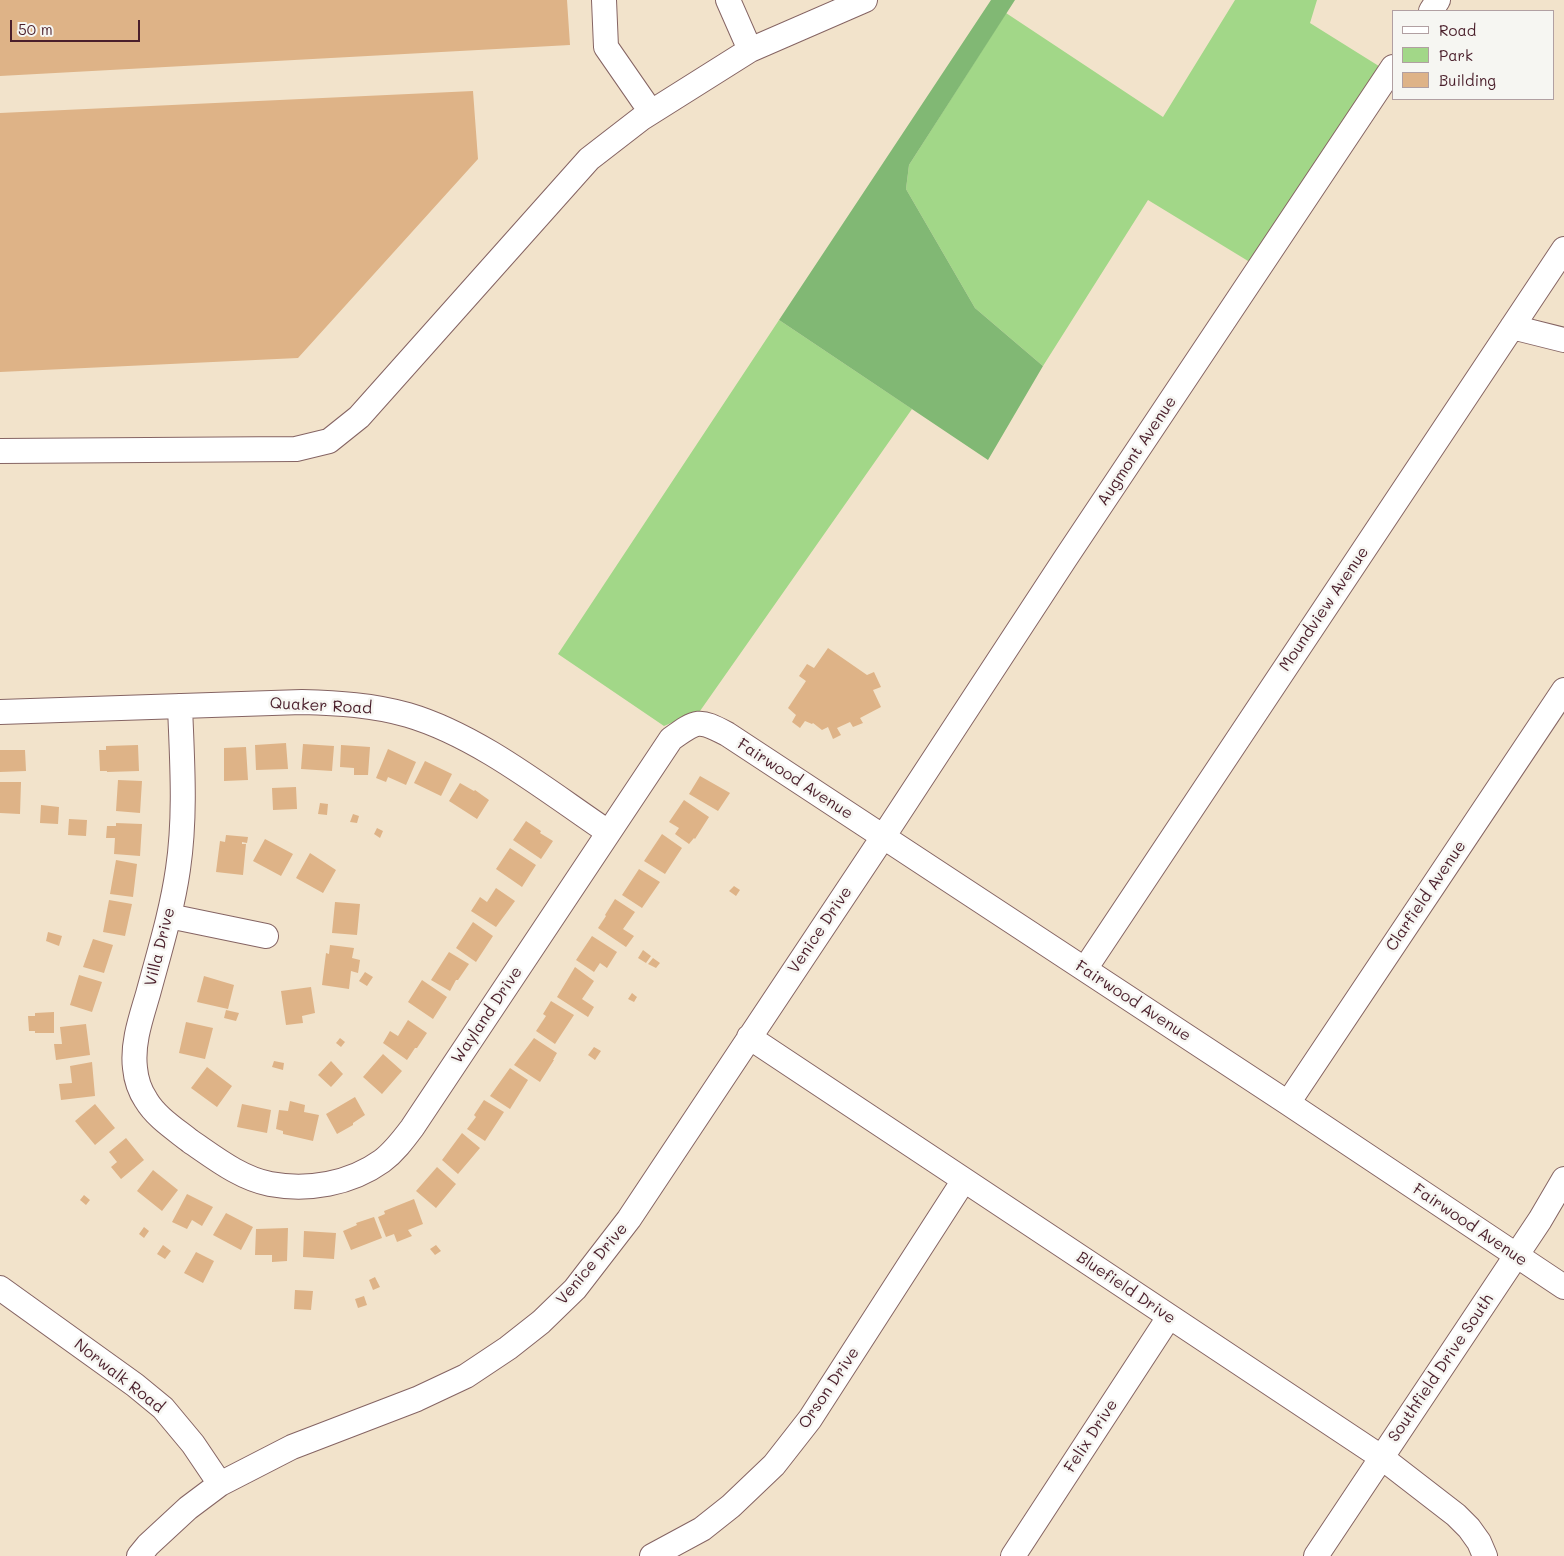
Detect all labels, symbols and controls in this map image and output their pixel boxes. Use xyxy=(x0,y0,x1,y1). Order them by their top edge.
scale bar xyxy=(12,10,142,42)
legend xyxy=(1392,10,1554,100)
text: 50 m xyxy=(18,19,53,39)
text: Road xyxy=(1439,20,1476,40)
text: Park xyxy=(1439,45,1473,65)
text: Building xyxy=(1439,70,1496,90)
street label: Augmont Avenue xyxy=(1093,393,1181,509)
street label: Moundview Avenue xyxy=(1275,543,1373,675)
street label: Quaker Road xyxy=(269,694,373,718)
street label: Fairwood Avenue xyxy=(734,734,856,824)
street label: Clarfield Avenue xyxy=(1382,837,1470,955)
street label: Venice Drive xyxy=(784,883,856,977)
street label: Villa Drive xyxy=(141,906,179,988)
street label: Fairwood Avenue xyxy=(1072,956,1194,1046)
street label: Wayland Drive xyxy=(448,963,526,1067)
street label: Fairwood Avenue xyxy=(1409,1180,1531,1270)
street label: Venice Drive xyxy=(552,1219,632,1309)
street label: Bluefield Drive xyxy=(1073,1248,1179,1328)
street label: Southfield Drive South xyxy=(1384,1290,1498,1446)
street label: Norwalk Road xyxy=(70,1335,168,1417)
street label: Orson Drive xyxy=(795,1344,863,1432)
street label: Felix Drive xyxy=(1060,1396,1122,1476)

